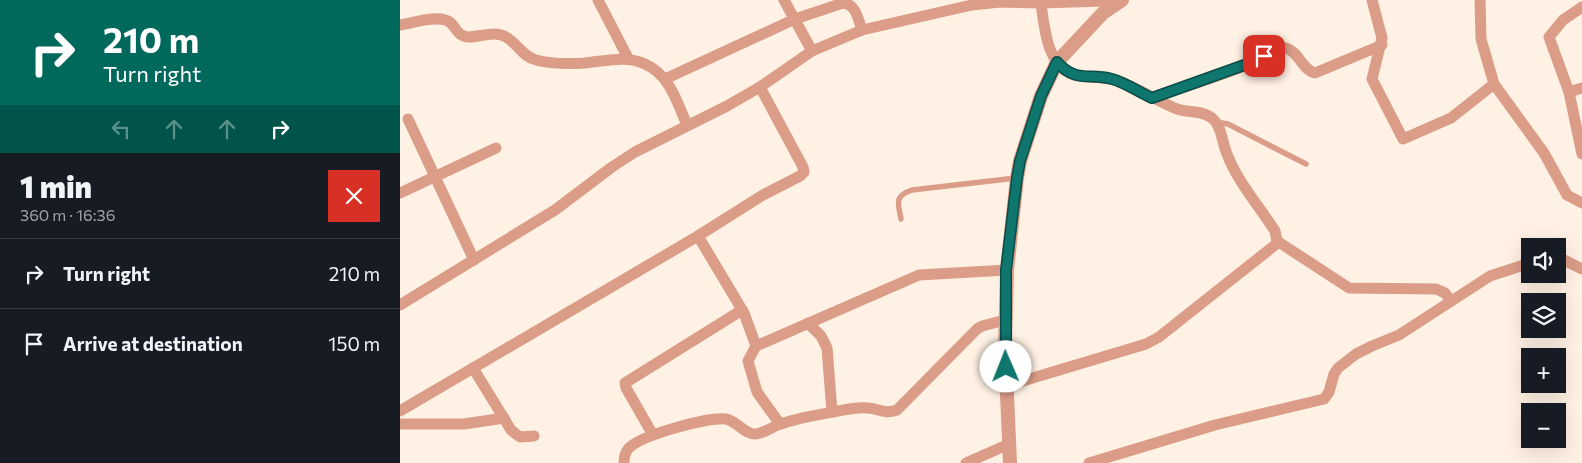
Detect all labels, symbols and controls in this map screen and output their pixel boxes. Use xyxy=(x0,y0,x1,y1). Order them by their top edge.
text: 210 m xyxy=(103,17,199,60)
icon: right xyxy=(20,20,85,85)
pin xyxy=(1243,35,1285,77)
icon: arrive xyxy=(1250,42,1278,70)
text: Turn right xyxy=(103,60,201,87)
icon: left xyxy=(107,115,135,143)
icon: ahead xyxy=(160,115,188,143)
icon: ahead xyxy=(213,115,241,143)
icon: right xyxy=(266,115,294,143)
text: 1 min xyxy=(20,167,92,204)
button: close xyxy=(328,170,380,222)
text: 360 m · 16:36 xyxy=(20,205,115,224)
map controls xyxy=(1521,238,1566,448)
button: sound xyxy=(1521,238,1566,283)
icon: right xyxy=(20,260,48,288)
text: Turn right xyxy=(63,262,150,285)
text: 210 m xyxy=(329,262,380,285)
button: layers xyxy=(1521,293,1566,338)
icon: arrive xyxy=(20,330,48,358)
text: Arrive at destination xyxy=(63,332,243,355)
text: 150 m xyxy=(328,332,380,355)
position arrow xyxy=(979,340,1031,392)
button: + xyxy=(1521,348,1566,393)
button: − xyxy=(1521,403,1566,448)

